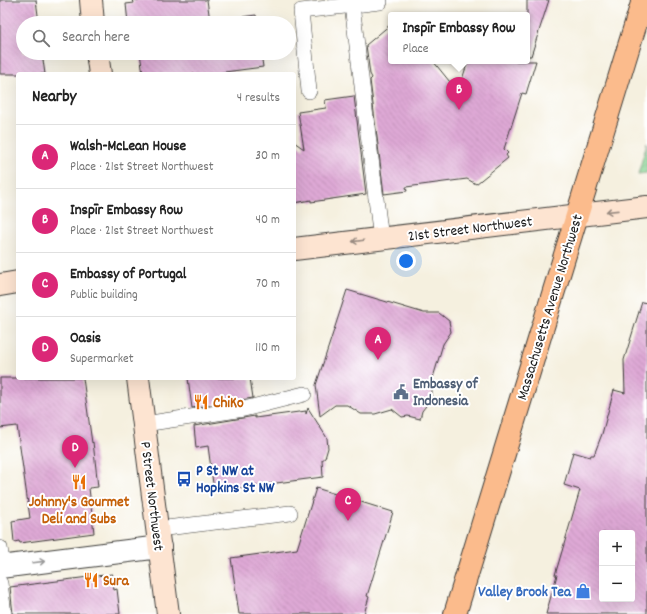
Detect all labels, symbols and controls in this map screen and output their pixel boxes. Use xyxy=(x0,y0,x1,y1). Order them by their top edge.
popup xyxy=(388,12,530,64)
search box xyxy=(16,16,296,60)
text: Inspīr Embassy Row xyxy=(403,18,516,40)
icon: search xyxy=(30,27,52,49)
text: Search here xyxy=(62,27,130,49)
text: Place xyxy=(403,40,429,59)
pin: B xyxy=(446,77,472,110)
text: Nearby xyxy=(32,86,76,110)
text: 4 results xyxy=(237,89,280,108)
text: Walsh-McLean House xyxy=(70,136,186,158)
text: A xyxy=(41,147,49,166)
text: 30 m xyxy=(255,147,280,166)
text: Place · 21st Street Northwest xyxy=(70,158,213,177)
text: Inspīr Embassy Row xyxy=(70,200,183,222)
one-way arrow xyxy=(606,207,619,215)
text: B xyxy=(42,211,48,230)
text: 40 m xyxy=(256,211,280,230)
street label: 21st Street Northwest xyxy=(407,211,534,249)
street label: Massachusetts Avenue Northwest xyxy=(512,212,590,403)
text: Place · 21st Street Northwest xyxy=(70,222,213,241)
one-way arrow xyxy=(352,237,365,245)
your location xyxy=(396,251,416,271)
text: Embassy of Portugal xyxy=(70,264,186,286)
text: C xyxy=(42,275,48,294)
text: 70 m xyxy=(256,275,280,294)
text: Public building xyxy=(70,286,138,305)
pin: A xyxy=(365,327,391,360)
text: Oasis xyxy=(70,328,101,350)
text: D xyxy=(42,339,48,358)
text: 110 m xyxy=(255,339,280,358)
text: Supermarket xyxy=(70,350,134,369)
place label: Embassy of Indonesia xyxy=(413,374,478,413)
public building icon: Embassy of Indonesia xyxy=(392,383,410,401)
restaurant icon: ChiKo xyxy=(192,393,210,411)
place label: ChiKo xyxy=(213,393,244,415)
pin: D xyxy=(62,435,88,468)
street label: P Street Northwest xyxy=(133,440,169,553)
place label: P St NW at Hopkins St NW xyxy=(196,461,275,500)
bus stop icon: P St NW at Hopkins St NW xyxy=(175,470,193,488)
restaurant icon: Johnny's Gourmet Deli and Subs xyxy=(70,473,88,491)
pin: C xyxy=(335,488,361,521)
place label: Johnny's Gourmet Deli and Subs xyxy=(29,492,130,531)
map controls xyxy=(599,530,635,602)
button: + xyxy=(599,530,635,566)
one-way arrow xyxy=(32,559,45,566)
button: − xyxy=(599,566,635,602)
restaurant icon: Sura xyxy=(82,571,100,589)
place label: Sura xyxy=(103,571,130,593)
place label: Valley Brook Tea xyxy=(478,582,572,604)
shop icon: Valley Brook Tea xyxy=(574,582,592,600)

